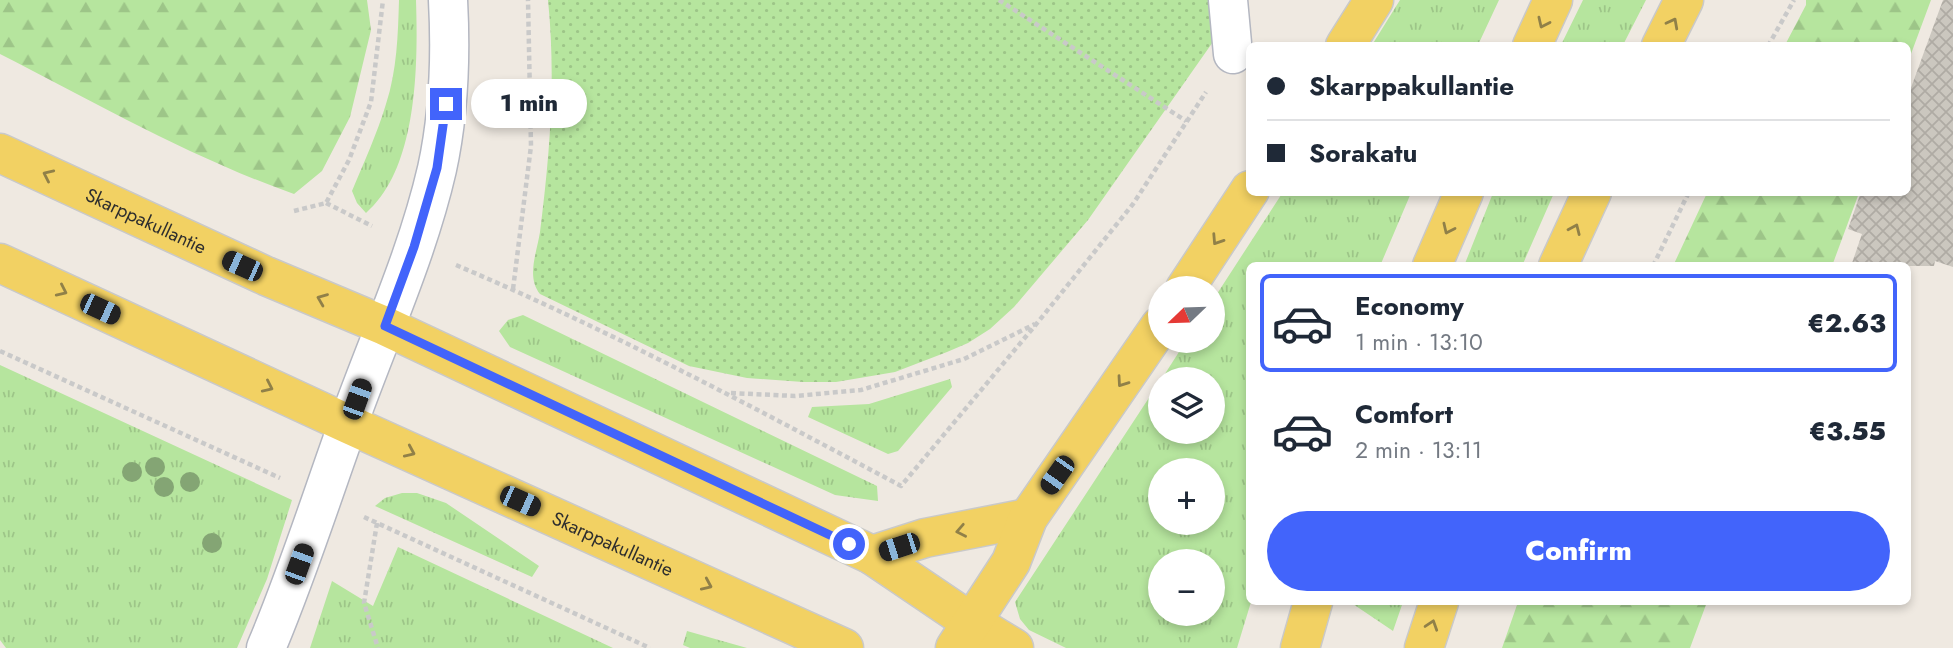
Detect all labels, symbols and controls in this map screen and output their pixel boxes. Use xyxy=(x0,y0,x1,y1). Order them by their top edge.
one-way arrow xyxy=(1537,16,1551,28)
one-way arrow xyxy=(1664,18,1678,30)
text: Skarppakullantie xyxy=(1309,67,1514,105)
callout: 1 min xyxy=(471,80,586,128)
text: 1 min xyxy=(500,86,558,120)
route end xyxy=(430,88,462,120)
text: Sorakatu xyxy=(1309,134,1418,172)
one-way arrow xyxy=(43,169,55,183)
street label: Skarppakullantie xyxy=(81,181,211,260)
one-way arrow xyxy=(1442,222,1456,234)
one-way arrow xyxy=(1567,224,1581,236)
one-way arrow xyxy=(1212,232,1225,245)
car xyxy=(219,248,266,284)
north arrow xyxy=(1148,276,1225,354)
map controls xyxy=(1148,276,1225,626)
one-way arrow xyxy=(55,283,67,297)
text: Economy xyxy=(1355,287,1464,325)
car xyxy=(77,291,124,327)
icon: car xyxy=(1271,292,1334,355)
one-way arrow xyxy=(316,294,328,308)
text: €2.63 xyxy=(1807,304,1886,342)
text: 1 min · 13:10 xyxy=(1355,325,1483,359)
button: layers xyxy=(1148,367,1225,444)
one-way arrow xyxy=(1117,374,1130,387)
car xyxy=(340,376,375,422)
one-way arrow xyxy=(261,379,273,393)
text: Comfort xyxy=(1355,395,1453,433)
icon: car xyxy=(1271,400,1334,463)
text: €3.55 xyxy=(1809,412,1886,450)
text: 2 min · 13:11 xyxy=(1355,433,1482,467)
one-way arrow xyxy=(403,444,415,458)
car xyxy=(1037,452,1078,498)
button: + xyxy=(1148,458,1225,535)
car xyxy=(497,483,544,519)
street label: Skarppakullantie xyxy=(548,504,678,583)
button: Confirm xyxy=(1267,511,1890,591)
one-way arrow xyxy=(955,523,967,538)
route start xyxy=(833,528,865,560)
car xyxy=(876,531,923,563)
car xyxy=(282,541,317,587)
button: − xyxy=(1148,549,1225,626)
one-way arrow xyxy=(700,577,712,591)
one-way arrow xyxy=(1423,619,1438,631)

